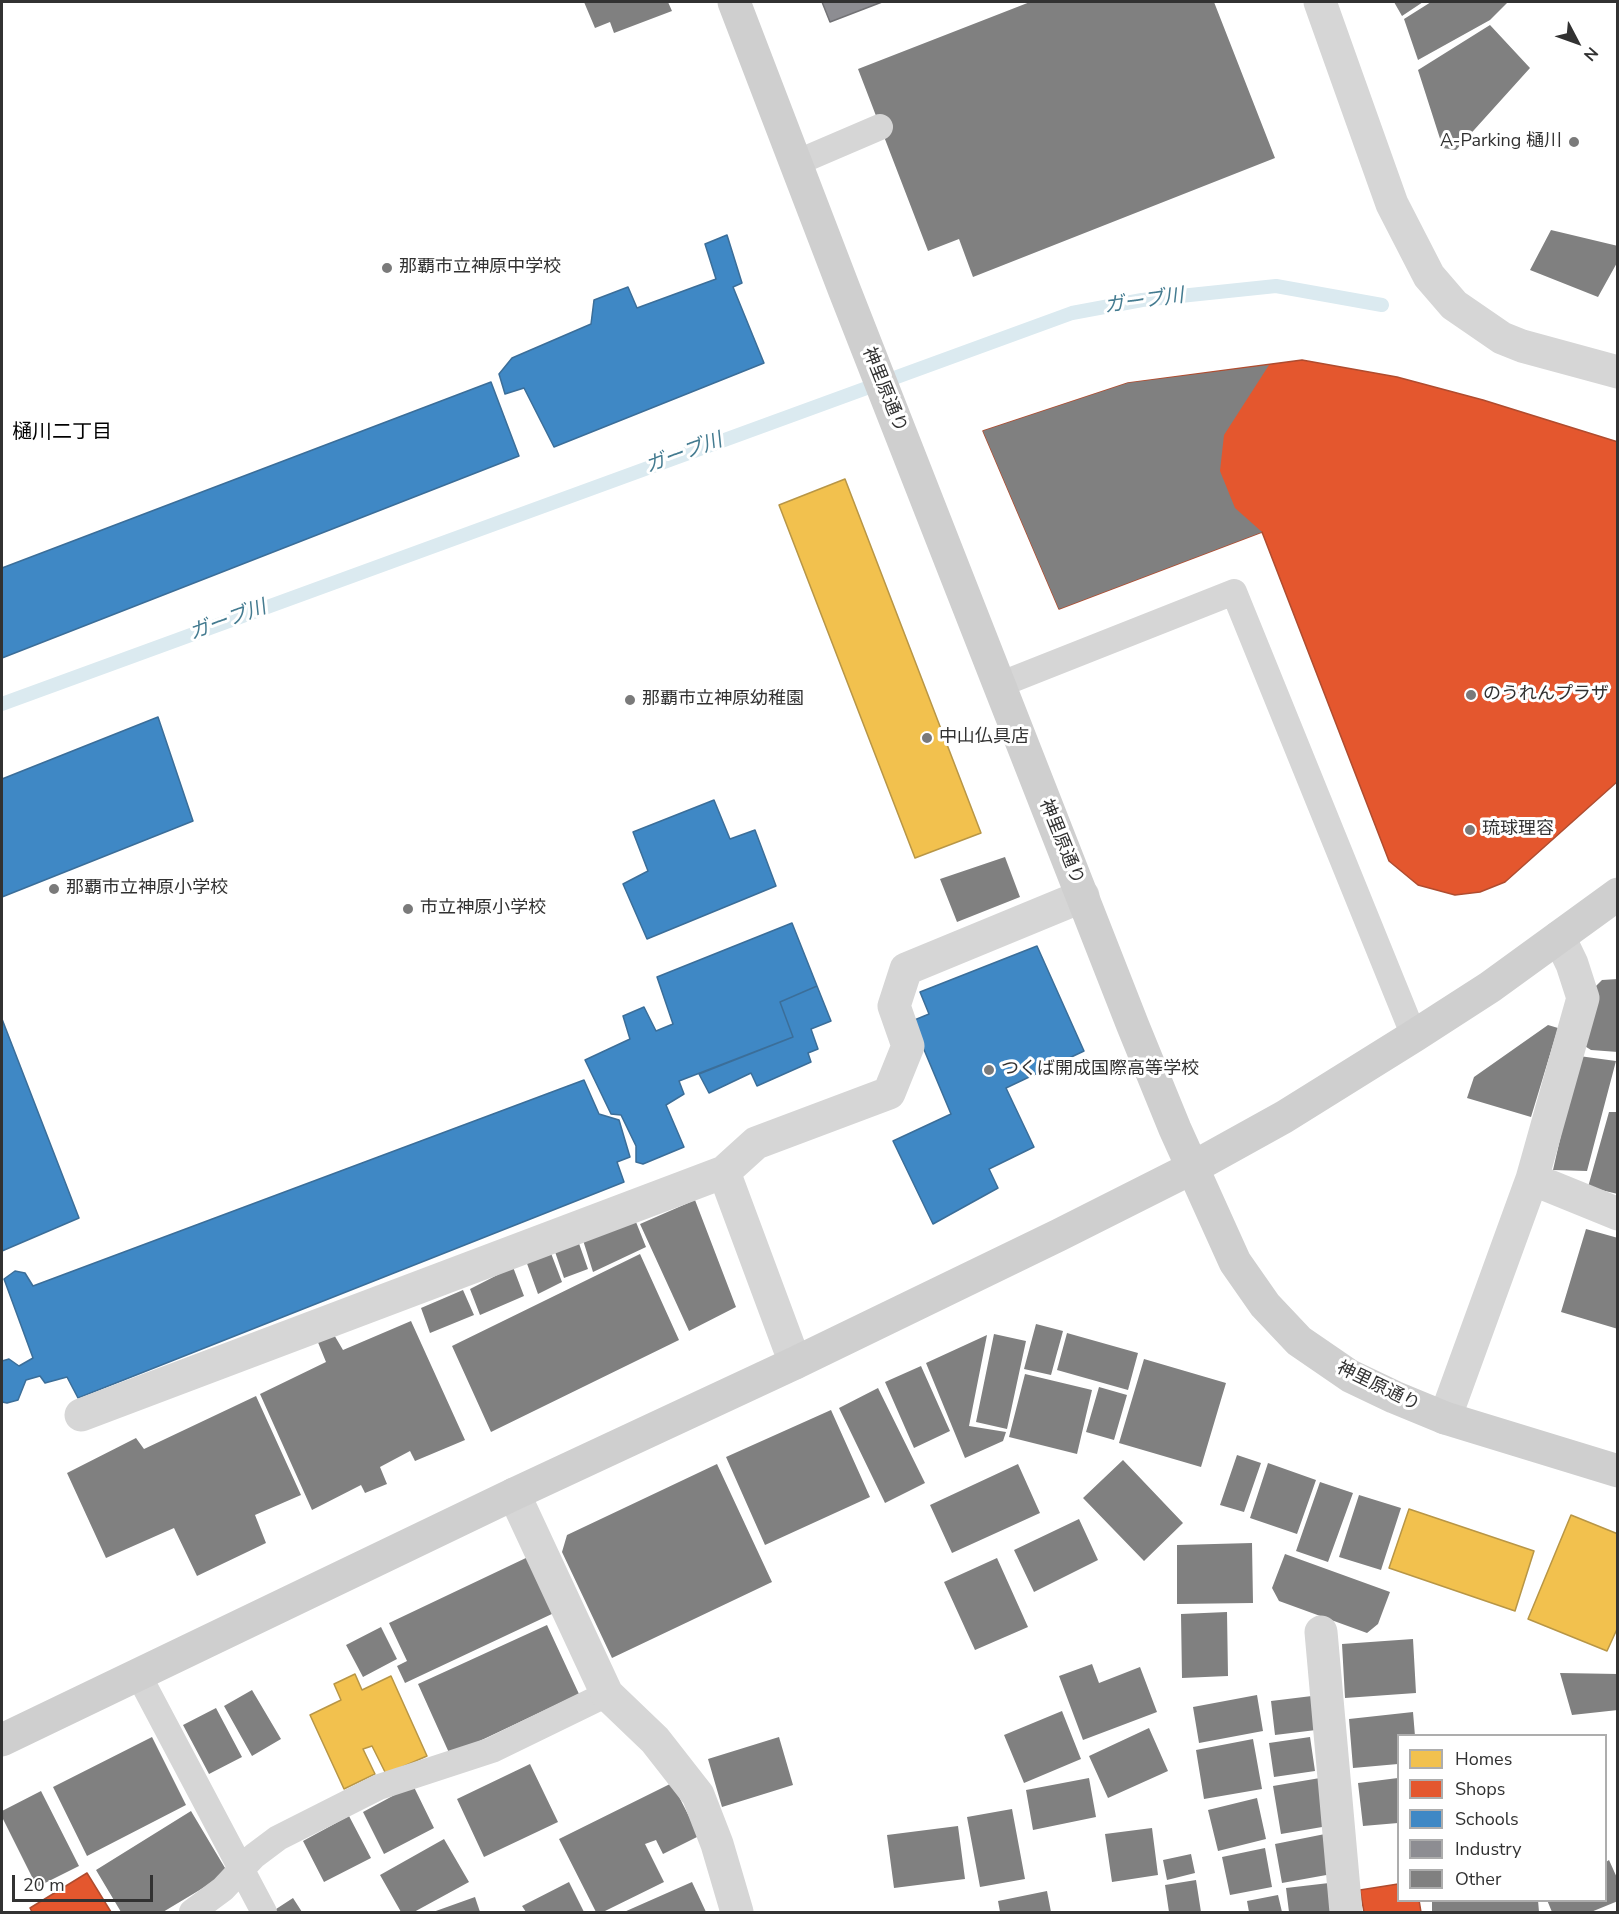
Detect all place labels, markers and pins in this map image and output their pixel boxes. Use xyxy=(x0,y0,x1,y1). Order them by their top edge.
place label: A-Parking 樋川 xyxy=(1440,131,1562,153)
marker: A-Parking 樋川 xyxy=(1567,135,1581,149)
place label: 那覇市立神原中学校 xyxy=(399,257,561,279)
marker: 那覇市立神原中学校 xyxy=(380,261,394,275)
place label: のうれんプラザ xyxy=(1483,684,1609,706)
marker: のうれんプラザ xyxy=(1464,688,1478,702)
place label: 那覇市立神原幼稚園 xyxy=(642,689,804,711)
marker: 那覇市立神原幼稚園 xyxy=(623,693,637,707)
place label: 中山仏具店 xyxy=(939,727,1029,749)
marker: 中山仏具店 xyxy=(920,731,934,745)
place label: 琉球理容 xyxy=(1482,819,1554,841)
marker: 琉球理容 xyxy=(1463,823,1477,837)
place label: 那覇市立神原小学校 xyxy=(66,878,228,900)
marker: 那覇市立神原小学校 xyxy=(47,882,61,896)
place label: 市立神原小学校 xyxy=(420,898,546,920)
marker: 市立神原小学校 xyxy=(401,902,415,916)
place label: つくば開成国際高等学校 xyxy=(1001,1059,1199,1081)
marker: つくば開成国際高等学校 xyxy=(982,1063,996,1077)

